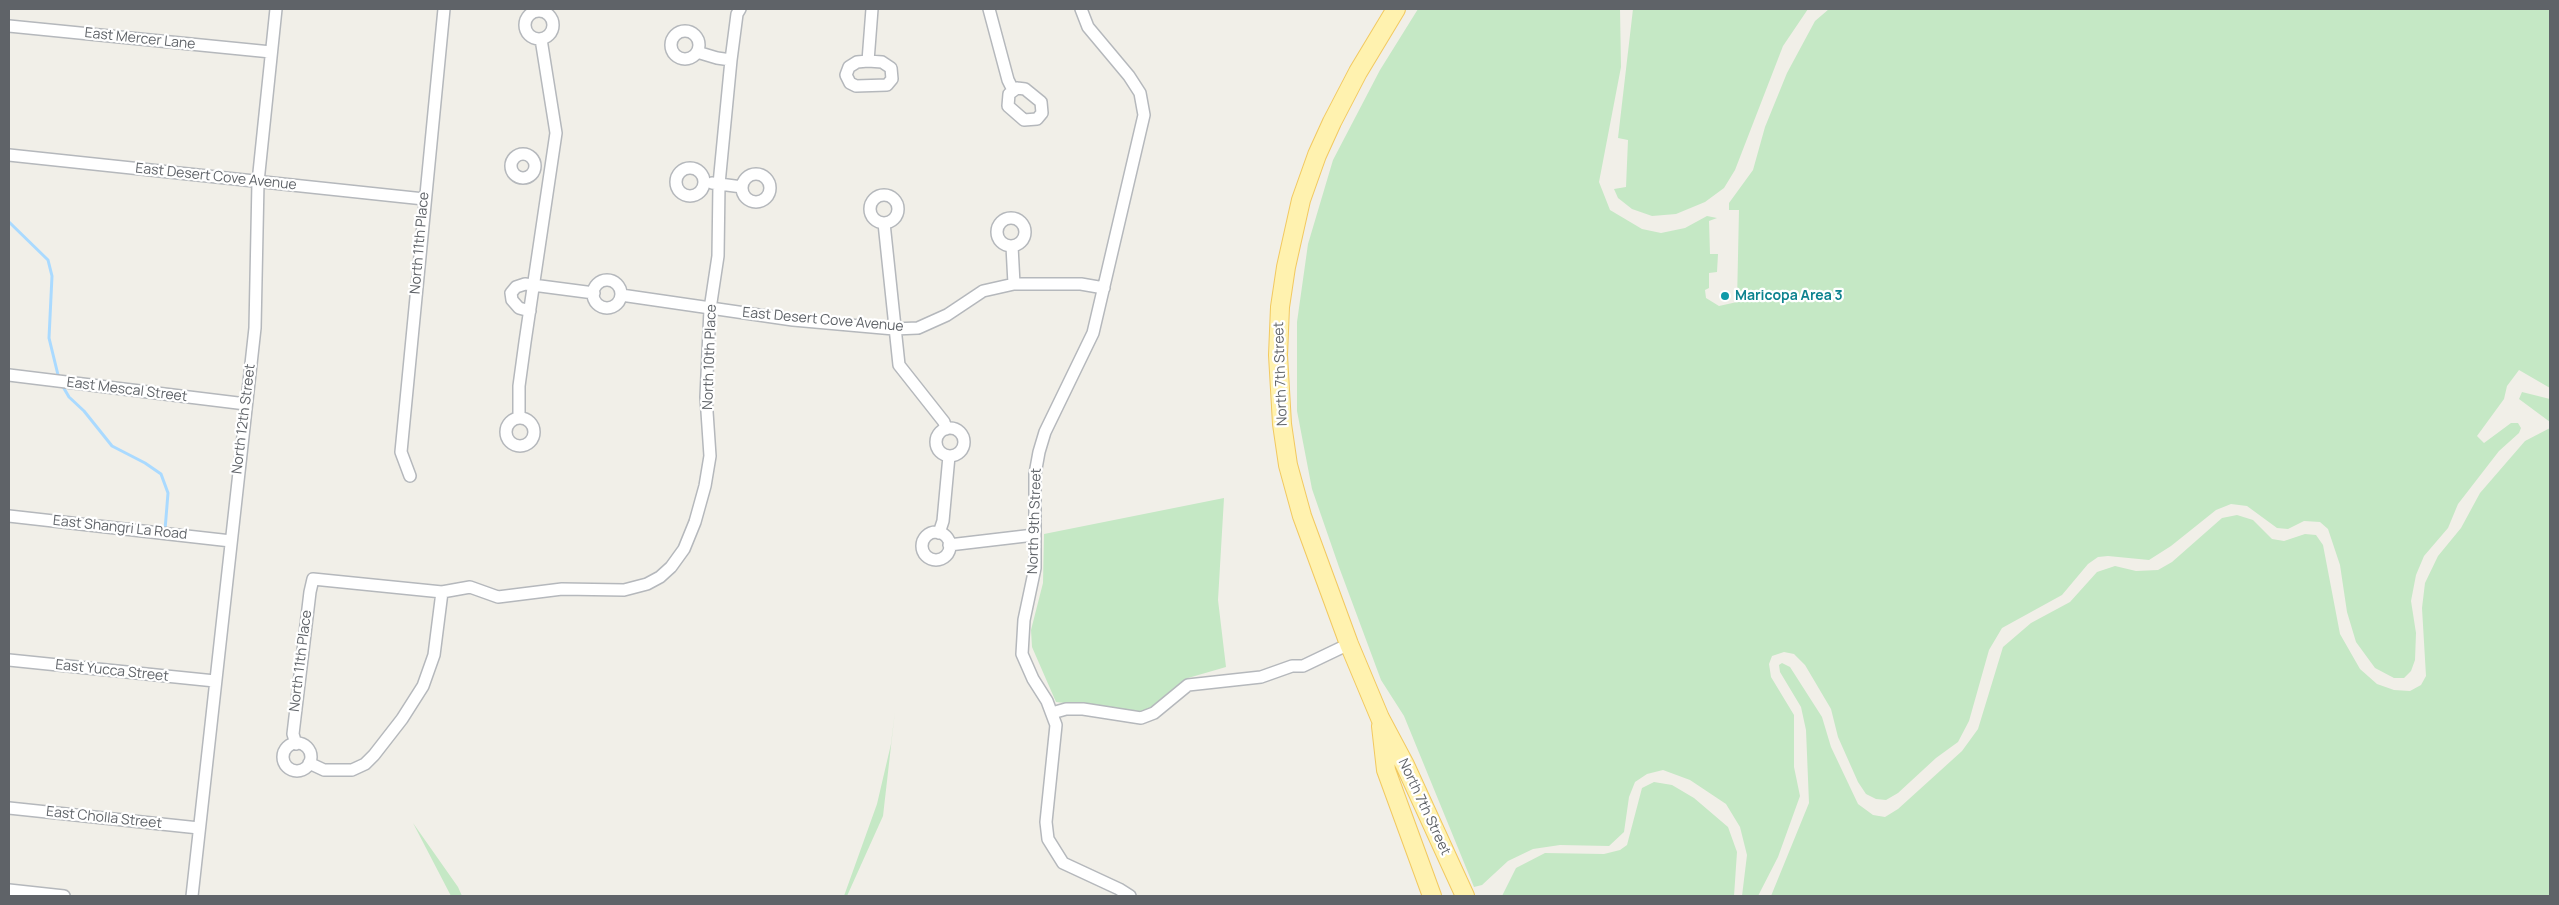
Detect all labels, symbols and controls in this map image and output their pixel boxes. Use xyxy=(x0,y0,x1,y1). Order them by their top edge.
street label: East Mercer Lane xyxy=(84,25,196,53)
street label: East Desert Cove Avenue xyxy=(135,160,297,194)
street label: North 11th Place xyxy=(407,191,433,295)
place label: Maricopa Area 3 xyxy=(1735,288,1843,304)
marker: Maricopa Area 3 xyxy=(1719,290,1731,302)
street label: North 10th Place xyxy=(700,304,720,410)
street label: East Desert Cove Avenue xyxy=(742,305,904,335)
street label: North 7th Street xyxy=(1271,321,1291,427)
street label: North 12th Street xyxy=(229,363,259,475)
street label: East Mescal Street xyxy=(66,374,188,406)
street label: North 9th Street xyxy=(1025,468,1045,574)
street label: East Shangri La Road xyxy=(52,513,188,543)
street label: North 11th Place xyxy=(286,609,316,713)
street label: East Yucca Street xyxy=(54,657,170,685)
street label: North 7th Street xyxy=(1394,756,1454,858)
street label: East Cholla Street xyxy=(45,804,163,832)

